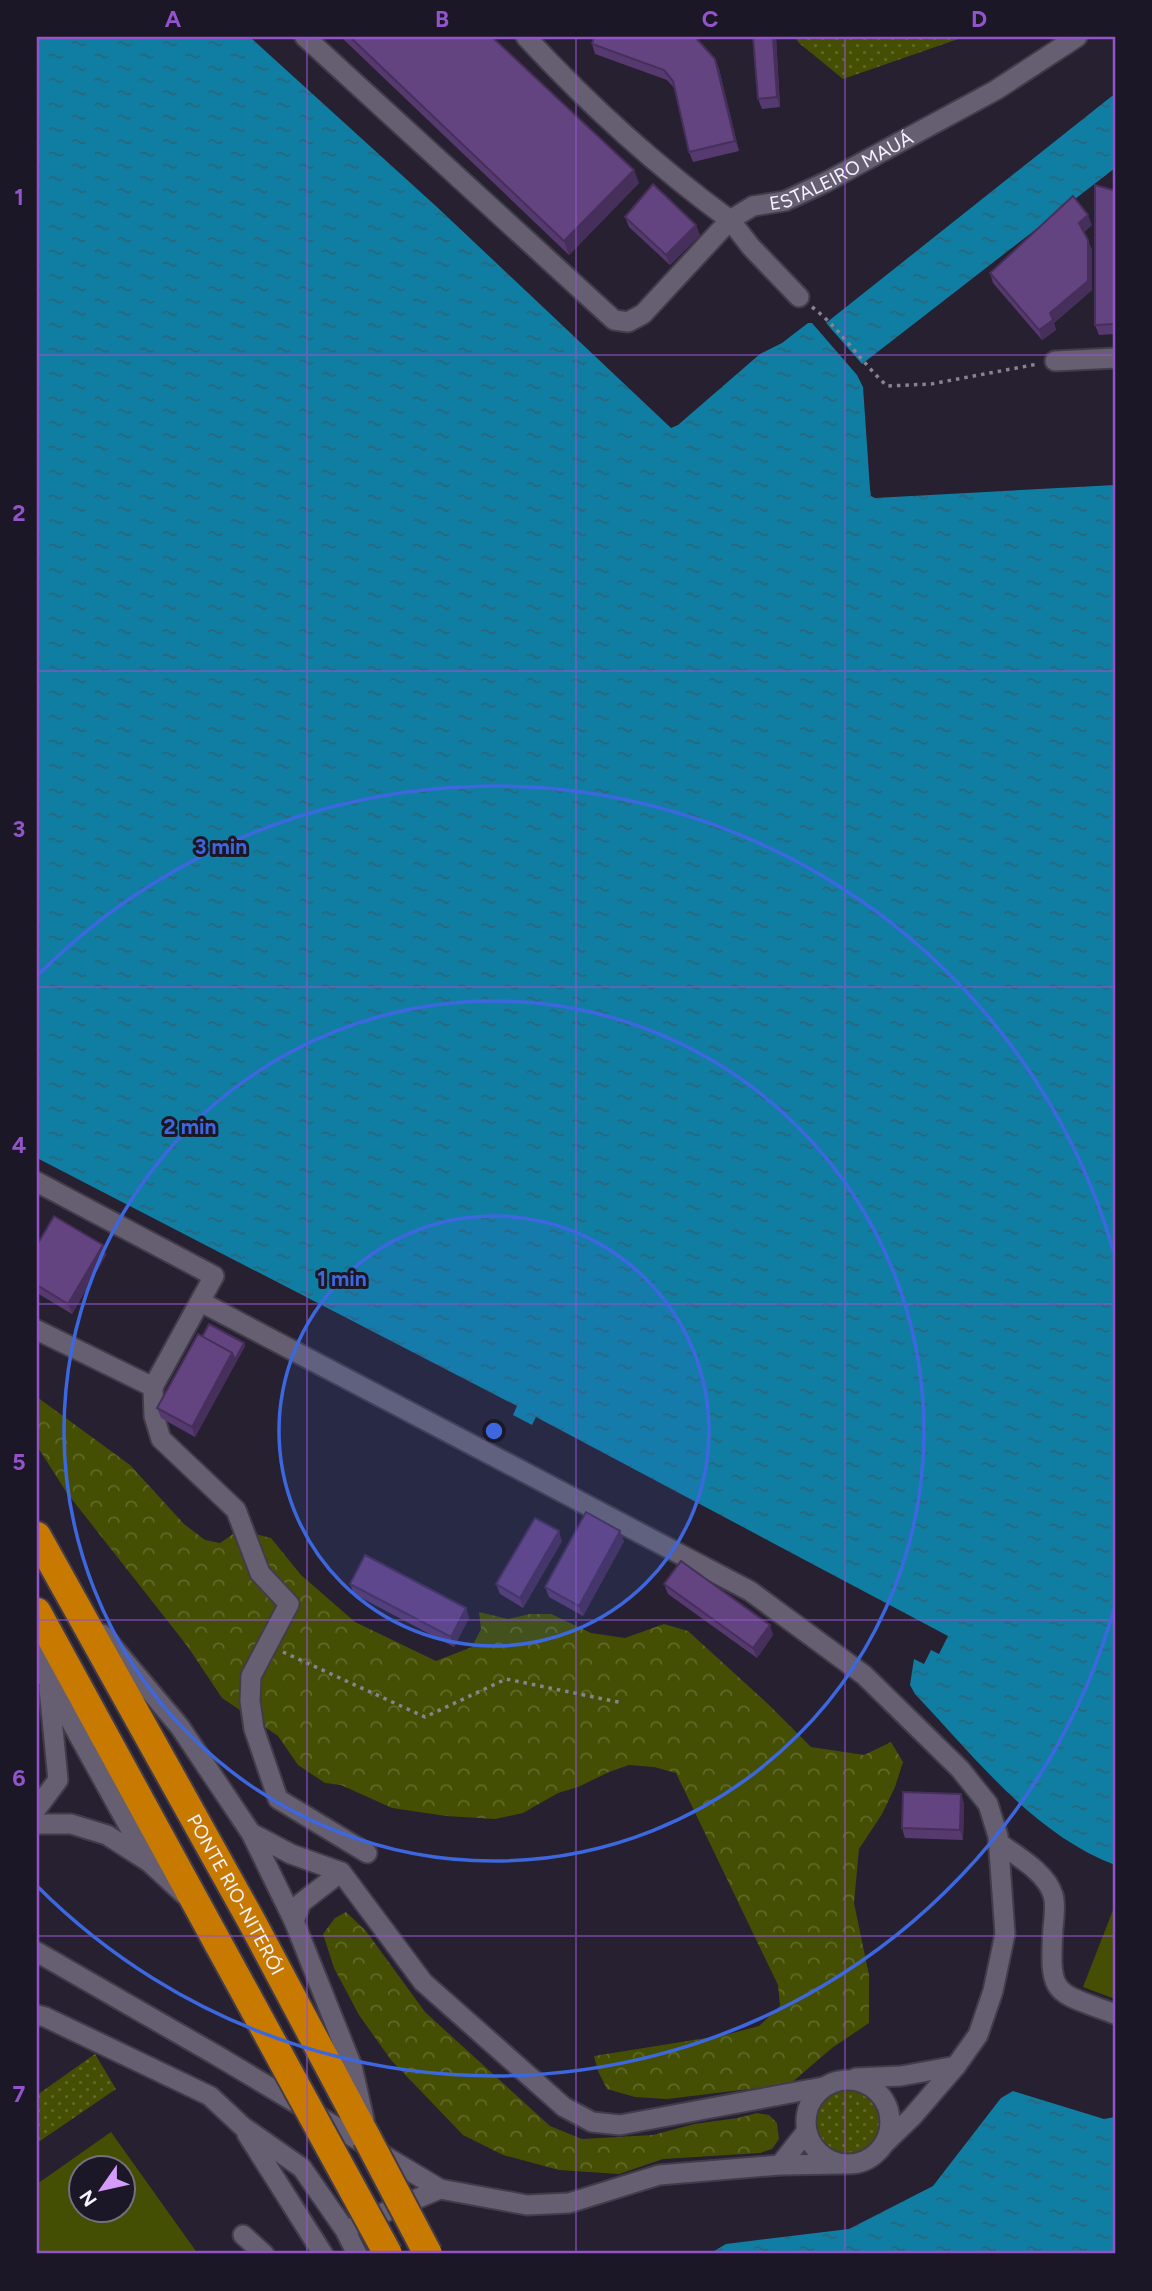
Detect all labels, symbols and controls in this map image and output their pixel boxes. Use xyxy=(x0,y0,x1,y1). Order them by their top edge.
text: A xyxy=(165,5,182,33)
text: B xyxy=(435,5,449,33)
text: C xyxy=(702,5,719,33)
text: D xyxy=(971,5,987,33)
street label: ESTALEIRO MAUÁ xyxy=(768,126,917,215)
text: 1 xyxy=(14,183,24,211)
text: 2 xyxy=(12,499,26,527)
text: 3 xyxy=(13,815,25,843)
text: 3 min xyxy=(195,834,247,859)
text: 2 min xyxy=(164,1114,216,1139)
text: 4 xyxy=(12,1131,26,1159)
text: 1 min xyxy=(317,1266,367,1291)
centre of rings xyxy=(482,1419,506,1443)
text: 5 xyxy=(12,1448,26,1476)
text: 6 xyxy=(12,1764,26,1792)
street label: PONTE RIO-NITERÓI xyxy=(182,1810,289,1979)
text: 7 xyxy=(13,2080,26,2108)
north arrow xyxy=(66,2154,136,2224)
text: N xyxy=(75,2186,102,2211)

